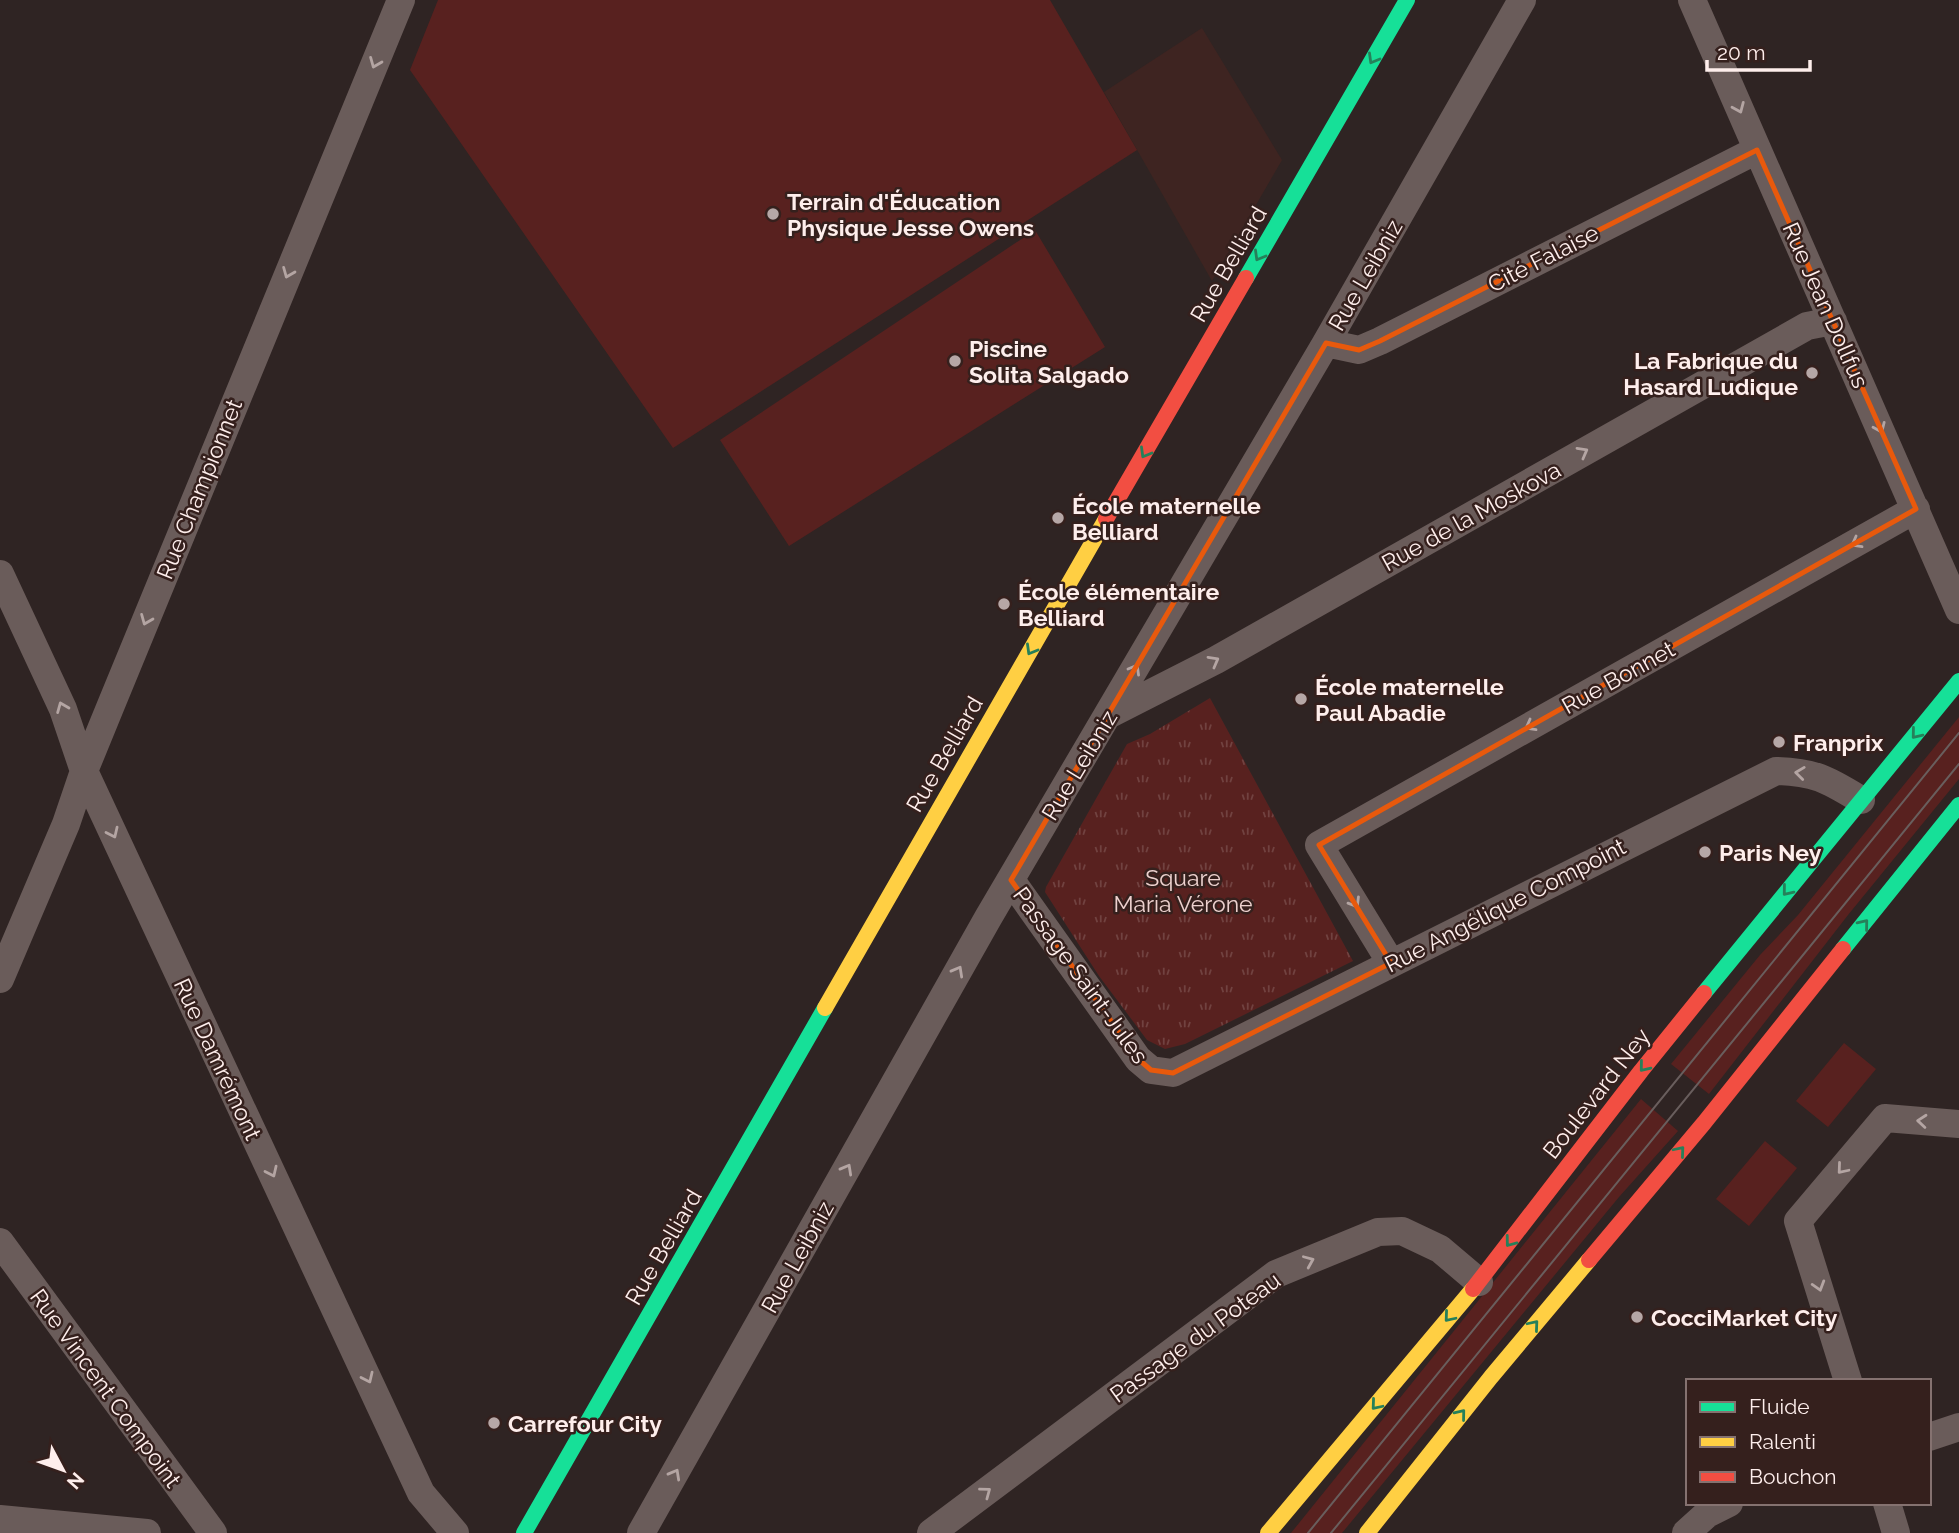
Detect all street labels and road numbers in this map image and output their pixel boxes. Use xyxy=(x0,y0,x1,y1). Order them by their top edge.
street label: Rue Belliard xyxy=(1184,201,1272,327)
street label: Rue Leibniz xyxy=(1322,215,1408,335)
street label: Rue Jean Dollfus xyxy=(1777,218,1875,392)
street label: Cité Falaise xyxy=(1483,219,1603,297)
street label: Rue Championnet xyxy=(151,395,248,583)
street label: Rue de la Moskova xyxy=(1377,456,1565,576)
street label: Rue Bonnet xyxy=(1557,635,1679,719)
street label: Rue Belliard xyxy=(900,691,988,817)
street label: Rue Leibniz xyxy=(1036,705,1122,825)
street label: Rue Angélique Compoint xyxy=(1380,832,1630,978)
street label: Passage Saint-Jules xyxy=(1008,882,1154,1068)
street label: Rue Damrémont xyxy=(169,974,267,1144)
street label: Boulevard Ney xyxy=(1537,1023,1655,1163)
street label: Rue Belliard xyxy=(619,1184,707,1310)
street label: Rue Leibniz xyxy=(755,1196,839,1318)
street label: Passage du Poteau xyxy=(1105,1266,1285,1408)
street label: Rue Vincent Compoint xyxy=(25,1284,187,1493)

